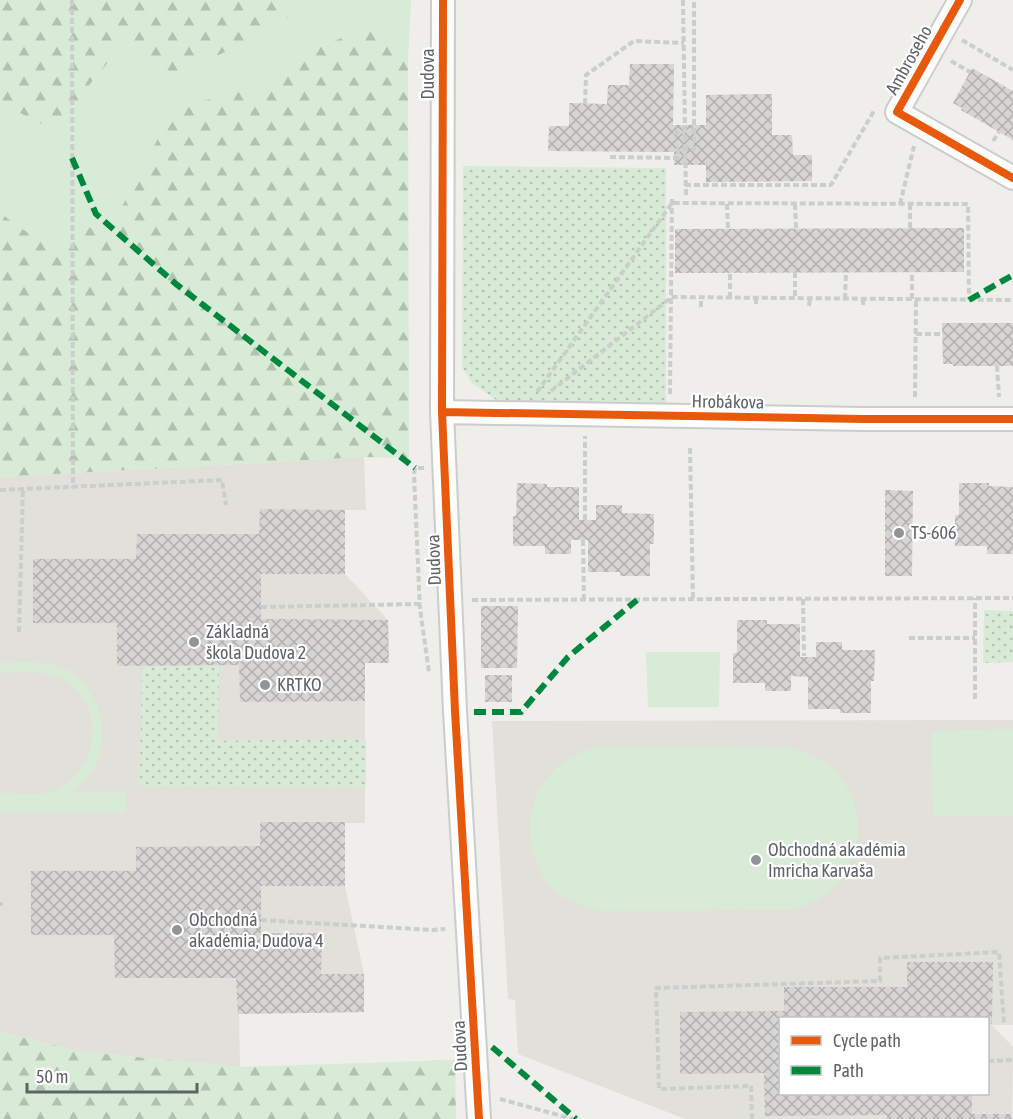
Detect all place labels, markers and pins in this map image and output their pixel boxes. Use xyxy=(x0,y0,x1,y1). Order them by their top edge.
place label: TS-606 xyxy=(911,522,956,543)
marker: TS-606 xyxy=(892,526,906,540)
place label: Základná škola Dudova 2 xyxy=(206,621,306,663)
marker: Základná škola Dudova 2 xyxy=(187,635,201,649)
place label: KRTKO xyxy=(277,674,322,695)
marker: KRTKO xyxy=(258,678,272,692)
place label: Obchodná akadémia Imricha Karvaša xyxy=(768,839,906,881)
marker: Obchodná akadémia Imricha Karvaša xyxy=(749,853,763,867)
place label: Obchodná akadémia, Dudova 4 xyxy=(189,909,324,951)
marker: Obchodná akadémia, Dudova 4 xyxy=(170,923,184,937)

